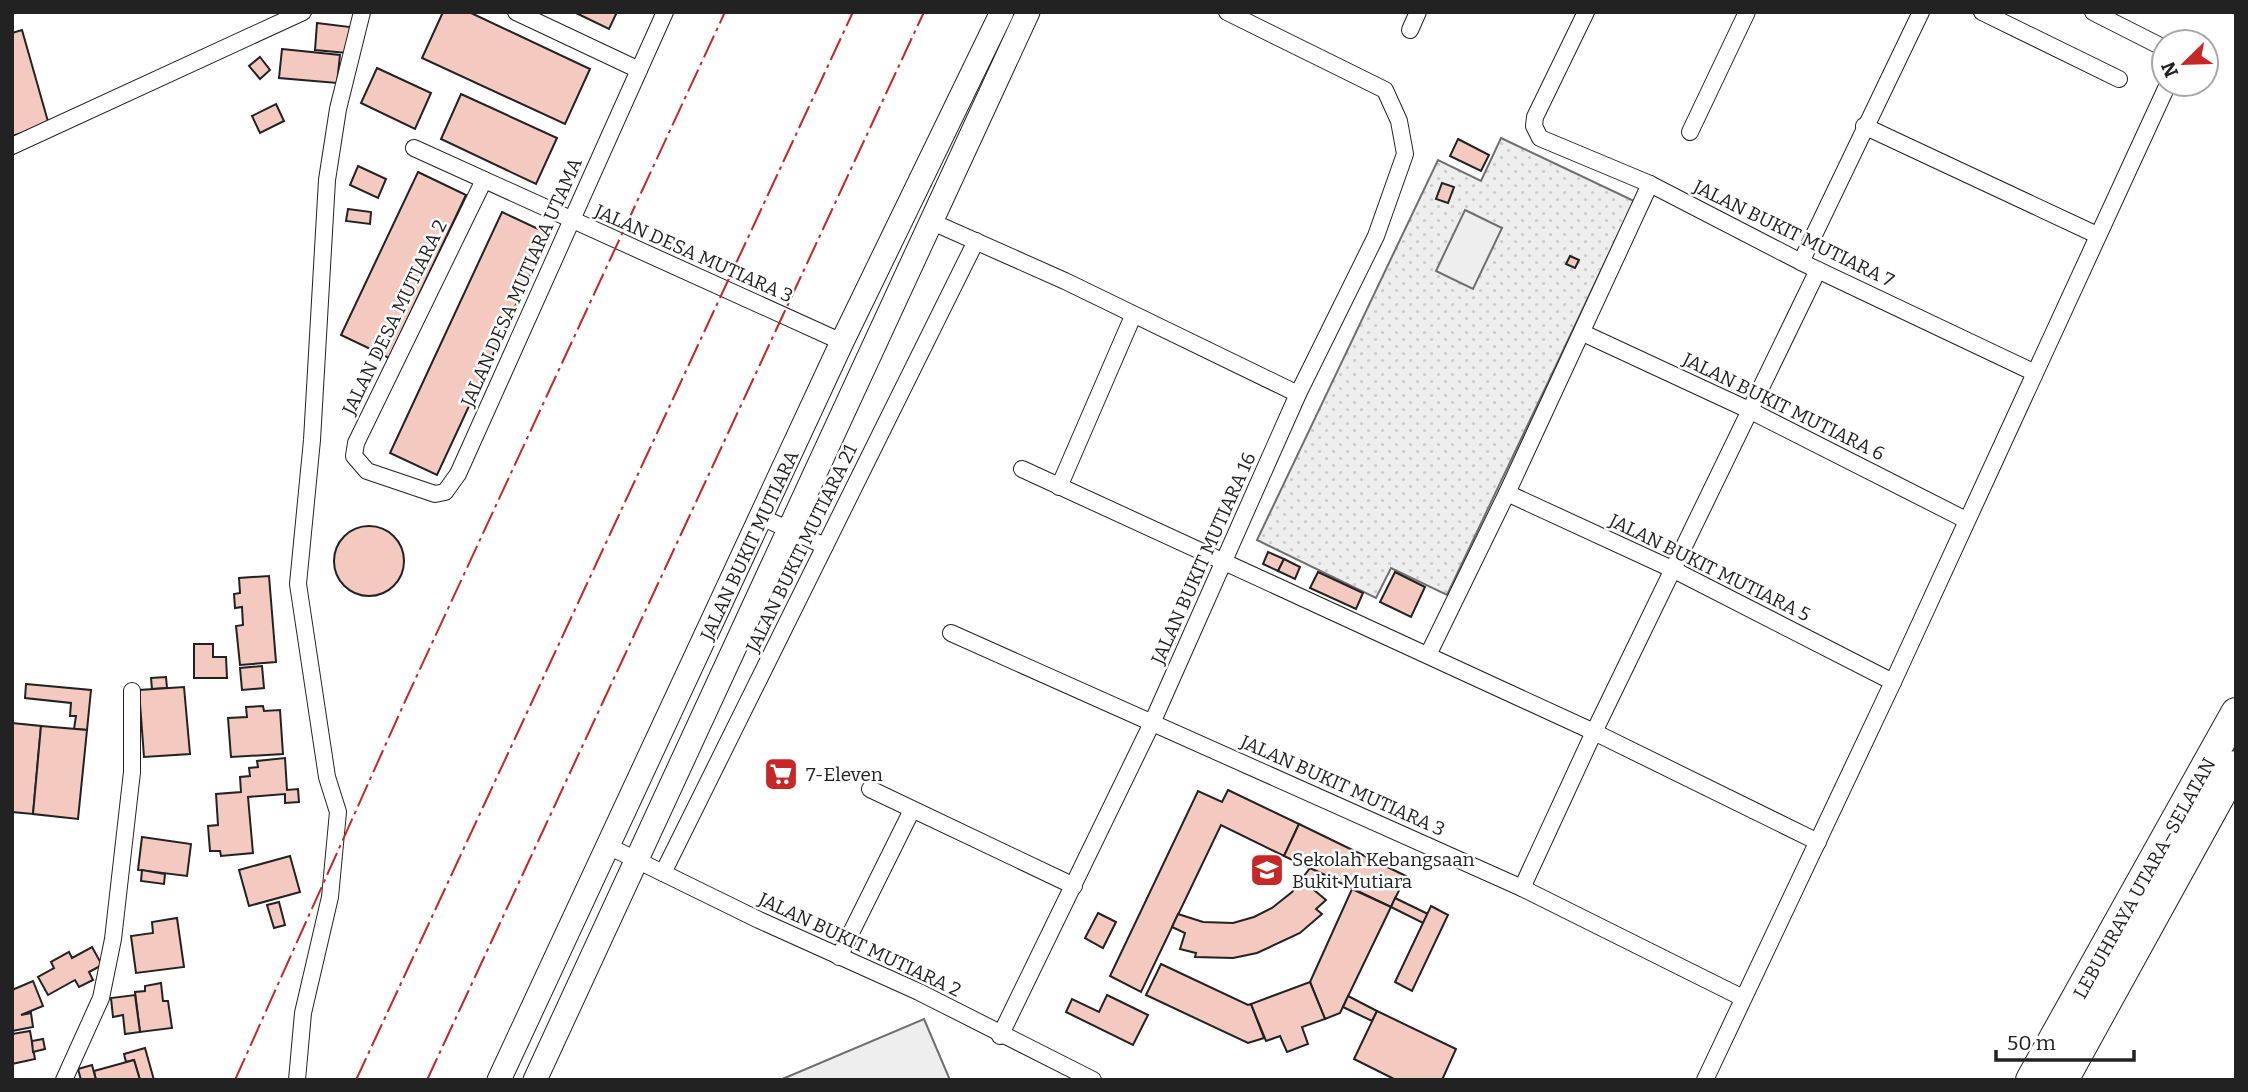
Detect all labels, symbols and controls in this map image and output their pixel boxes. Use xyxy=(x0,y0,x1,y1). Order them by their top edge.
north arrow xyxy=(2150,28,2220,98)
text: N xyxy=(2156,58,2183,81)
street label: JALAN DESA MUTIARA UTAMA xyxy=(456,154,587,411)
street label: JALAN BUKIT MUTIARA 7 xyxy=(1689,174,1898,292)
street label: JALAN DESA MUTIARA 3 xyxy=(590,199,796,308)
street label: JALAN DESA MUTIARA 2 xyxy=(337,216,452,419)
street label: JALAN BUKIT MUTIARA 6 xyxy=(1678,347,1888,465)
street label: JALAN BUKIT MUTIARA 21 xyxy=(741,440,862,657)
street label: JALAN BUKIT MUTIARA xyxy=(695,446,804,645)
street label: JALAN BUKIT MUTIARA 16 xyxy=(1146,449,1261,669)
street label: JALAN BUKIT MUTIARA 5 xyxy=(1605,508,1814,626)
street label: JALAN BUKIT MUTIARA 3 xyxy=(1236,730,1449,841)
street label: LEBUHRAYA UTARA–SELATAN xyxy=(2068,754,2220,1003)
supermarket icon: 7-Eleven xyxy=(762,755,800,793)
place label: 7-Eleven xyxy=(806,763,883,786)
place label: Sekolah Kebangsaan Bukit Mutiara xyxy=(1292,848,1475,893)
school or university icon: Sekolah Kebangsaan Bukit Mutiara xyxy=(1248,851,1286,889)
street label: JALAN BUKIT MUTIARA 2 xyxy=(754,887,965,1002)
scale bar xyxy=(1996,1018,2134,1062)
text: 50 m xyxy=(2007,1030,2056,1056)

